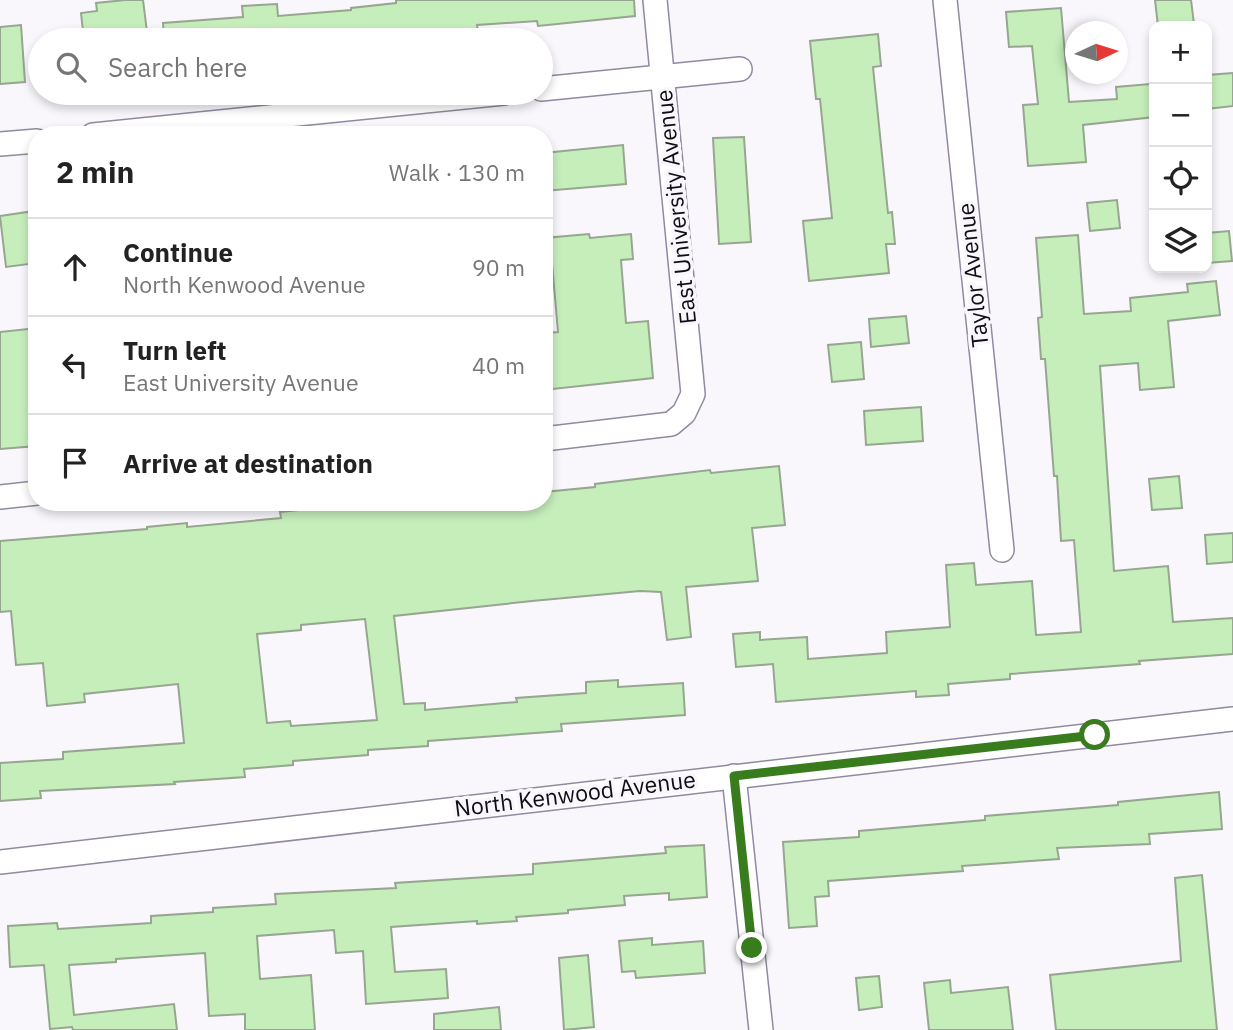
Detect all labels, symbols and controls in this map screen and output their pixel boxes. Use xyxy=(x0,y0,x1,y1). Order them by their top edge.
north arrow xyxy=(1065,21,1128,84)
map controls xyxy=(1149,21,1212,273)
button: + xyxy=(1149,21,1212,84)
search box xyxy=(28,28,553,105)
icon: search xyxy=(52,48,90,86)
text: Search here xyxy=(108,50,247,84)
button: − xyxy=(1149,84,1212,147)
street label: East University Avenue xyxy=(648,88,702,326)
button: locate xyxy=(1149,147,1212,210)
text: 2 min xyxy=(56,152,134,191)
text: Walk · 130 m xyxy=(389,157,525,187)
street label: Taylor Avenue xyxy=(950,201,995,349)
button: layers xyxy=(1149,210,1212,273)
text: Continue xyxy=(123,235,233,269)
icon: ahead xyxy=(56,248,94,286)
text: 90 m xyxy=(472,252,525,282)
text: North Kenwood Avenue xyxy=(123,269,366,299)
text: Turn left xyxy=(123,333,226,367)
icon: left xyxy=(56,346,94,384)
text: 40 m xyxy=(472,350,525,380)
text: East University Avenue xyxy=(123,367,359,397)
icon: arrive xyxy=(56,444,94,482)
text: Arrive at destination xyxy=(123,446,373,480)
route start xyxy=(1079,719,1110,750)
street label: North Kenwood Avenue xyxy=(453,763,697,823)
route end xyxy=(736,932,767,963)

